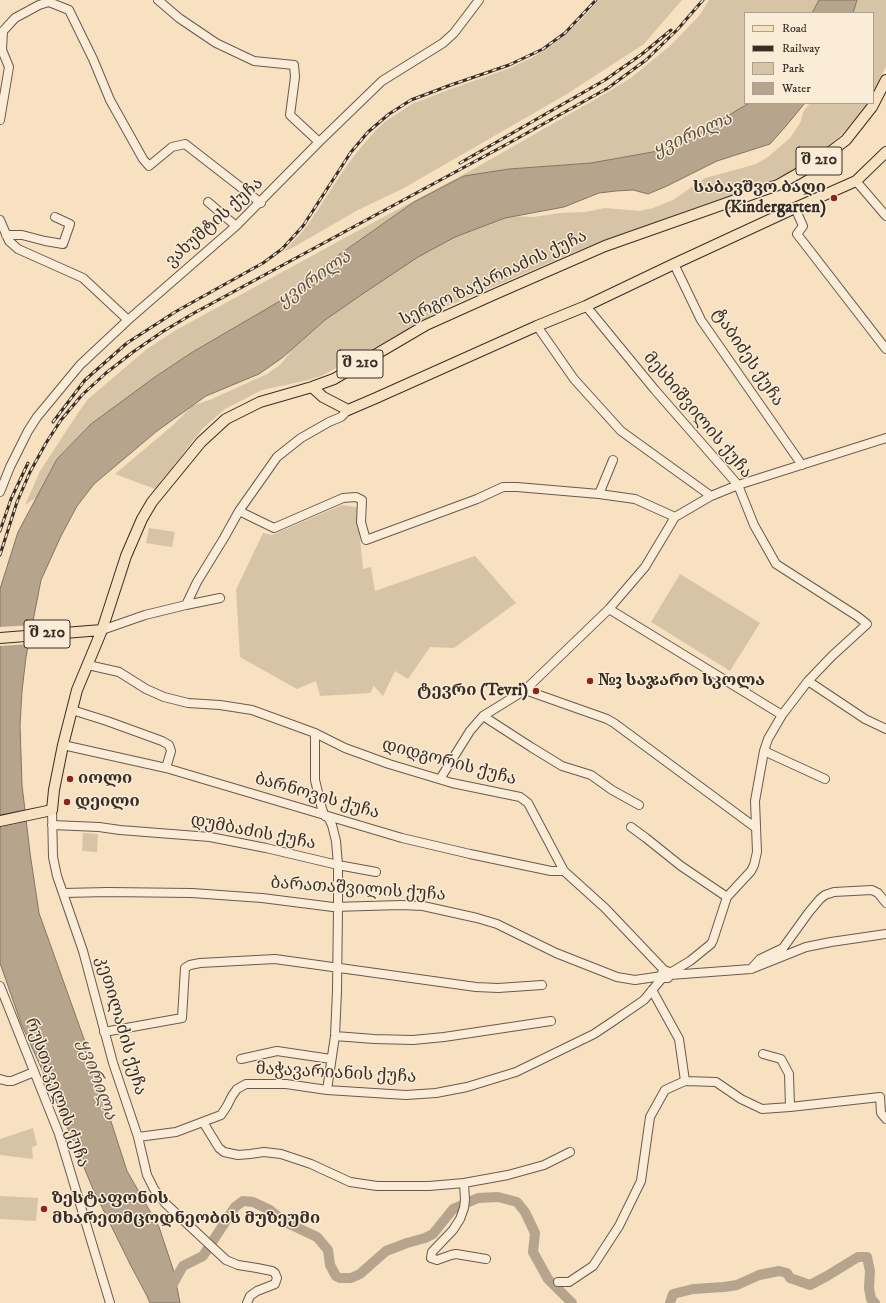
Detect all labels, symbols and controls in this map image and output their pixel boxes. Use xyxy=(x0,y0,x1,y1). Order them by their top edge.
legend xyxy=(744,12,874,104)
text: Road xyxy=(782,21,807,36)
text: Railway xyxy=(782,41,820,56)
text: Park xyxy=(782,61,804,76)
text: Water xyxy=(782,81,811,96)
water label: ყვირილა xyxy=(650,109,736,163)
road number: შ 210 xyxy=(796,147,842,175)
street label: ვახუშტის ქუჩა xyxy=(162,174,268,272)
place label: საბავშვო ბაღი (Kindergarten) xyxy=(693,178,826,218)
marker: საბავშვო ბაღი (Kindergarten) xyxy=(829,193,839,203)
street label: სერგო ზაქარიაძის ქუჩა xyxy=(397,227,591,331)
water label: ყვირილა xyxy=(274,247,356,313)
street label: ტაბიძეს ქუჩა xyxy=(707,305,787,411)
street label: მესხიშვილის ქუჩა xyxy=(638,349,756,483)
road number: შ 210 xyxy=(337,350,383,378)
road number: შ 210 xyxy=(24,620,70,648)
place label: №3 საჯარო სკოლა xyxy=(598,671,765,691)
marker: №3 საჯარო სკოლა xyxy=(585,676,595,686)
place label: ტევრი (Tevri) xyxy=(417,681,528,701)
marker: ტევრი (Tevri) xyxy=(531,686,541,696)
street label: დიდგორის ქუჩა xyxy=(380,735,518,791)
place label: იოლი xyxy=(78,769,132,789)
street label: ბარნოვის ქუჩა xyxy=(252,769,382,825)
marker: იოლი xyxy=(65,774,75,784)
place label: დეილი xyxy=(75,792,140,812)
marker: დეილი xyxy=(62,797,72,807)
street label: დუმბაძის ქუჩა xyxy=(189,811,317,855)
street label: ბარათაშვილის ქუჩა xyxy=(270,874,446,906)
street label: კეთილაძის ქუჩა xyxy=(90,954,150,1098)
street label: რუსთაველის ქუჩა xyxy=(19,1016,93,1170)
water label: ყვირილა xyxy=(71,1037,121,1123)
street label: მაჭავარიანის ქუჩა xyxy=(255,1060,417,1088)
place label: ზესტაფონის მხარეთმცოდნეობის მუზეუმი xyxy=(52,1189,320,1229)
marker: ზესტაფონის მხარეთმცოდნეობის მუზეუმი xyxy=(39,1204,49,1214)

